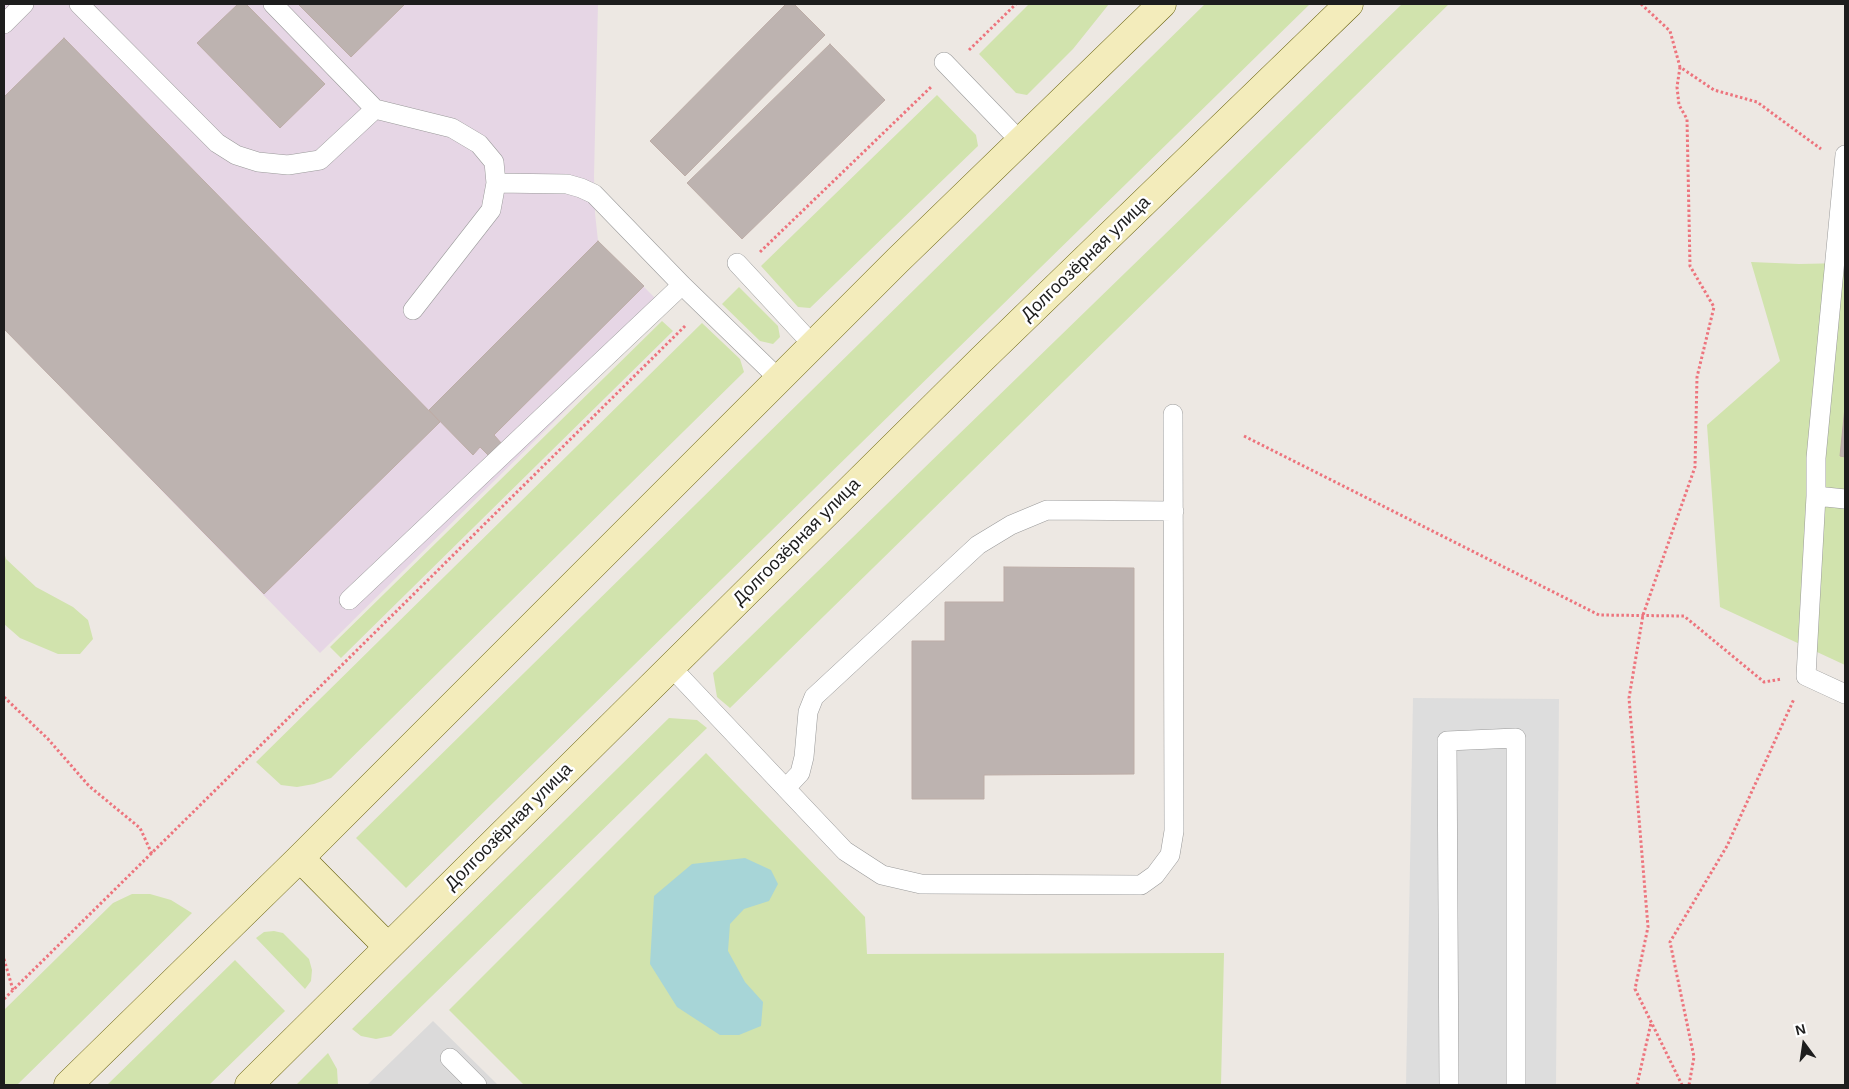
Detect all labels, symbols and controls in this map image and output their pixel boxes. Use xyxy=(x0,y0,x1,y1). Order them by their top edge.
street label: Долгоозёрная улица xyxy=(1017,192,1155,326)
street label: Долгоозёрная улица xyxy=(729,474,865,610)
street label: Долгоозёрная улица xyxy=(441,759,577,895)
north arrow xyxy=(1779,1019,1829,1069)
text: N xyxy=(1794,1020,1807,1038)

